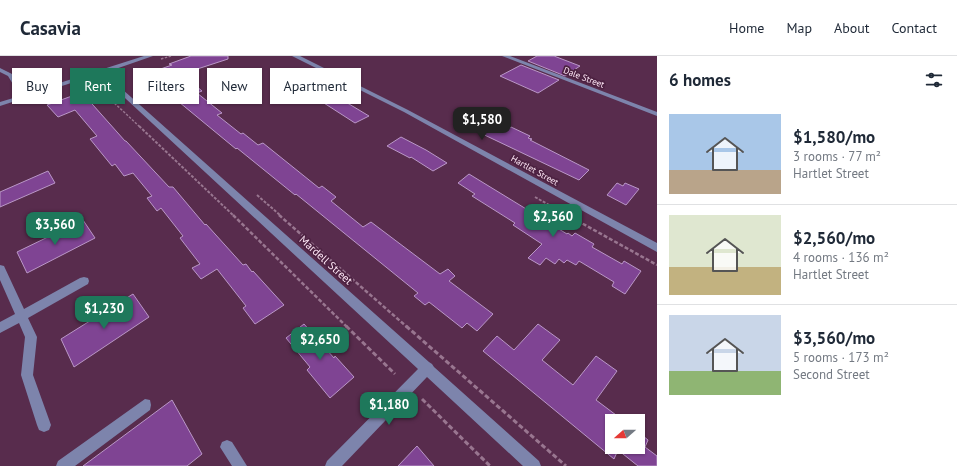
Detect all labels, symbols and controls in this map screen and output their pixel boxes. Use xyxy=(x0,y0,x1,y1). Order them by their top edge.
text: Casavia xyxy=(20,16,81,40)
text: Home xyxy=(729,19,764,37)
text: Map xyxy=(786,19,812,37)
text: About xyxy=(834,19,870,37)
text: Contact xyxy=(892,19,937,37)
street label: Dale Street xyxy=(562,64,606,90)
chip: Buy xyxy=(12,68,62,104)
chip: Rent xyxy=(70,68,125,104)
chip: Filters xyxy=(133,68,199,104)
chip: New xyxy=(207,68,262,104)
chip: Apartment xyxy=(270,68,361,104)
text: 6 homes xyxy=(669,69,731,91)
icon: filters xyxy=(923,69,945,91)
pin: $1,580 xyxy=(449,107,515,141)
text: $1,580 xyxy=(462,111,502,128)
text: $1,580/mo xyxy=(793,126,875,148)
icon: home xyxy=(701,130,749,178)
text: 3 rooms · 77 m² xyxy=(793,148,881,165)
street label: Hartlet Street xyxy=(509,152,561,188)
text: Hartlet Street xyxy=(793,165,869,182)
pin: $2,560 xyxy=(520,204,586,238)
text: $2,560 xyxy=(533,208,573,225)
pin: $3,560 xyxy=(22,212,88,246)
text: $3,560 xyxy=(35,216,75,233)
text: $2,560/mo xyxy=(793,227,875,249)
icon: home xyxy=(701,231,749,279)
street label: Mardell Street xyxy=(296,232,356,288)
text: 4 rooms · 136 m² xyxy=(793,249,889,266)
text: Hartlet Street xyxy=(793,266,869,283)
pin: $1,230 xyxy=(71,296,137,330)
text: $1,230 xyxy=(84,300,124,317)
pin: $2,650 xyxy=(287,327,353,361)
text: $3,560/mo xyxy=(793,327,875,349)
text: $2,650 xyxy=(300,331,340,348)
icon: home xyxy=(701,331,749,379)
text: 5 rooms · 173 m² xyxy=(793,349,889,366)
text: Second Street xyxy=(793,366,870,383)
pin: $1,180 xyxy=(356,392,422,426)
text: $1,180 xyxy=(369,396,409,413)
north arrow xyxy=(605,414,645,454)
map controls xyxy=(605,414,645,454)

